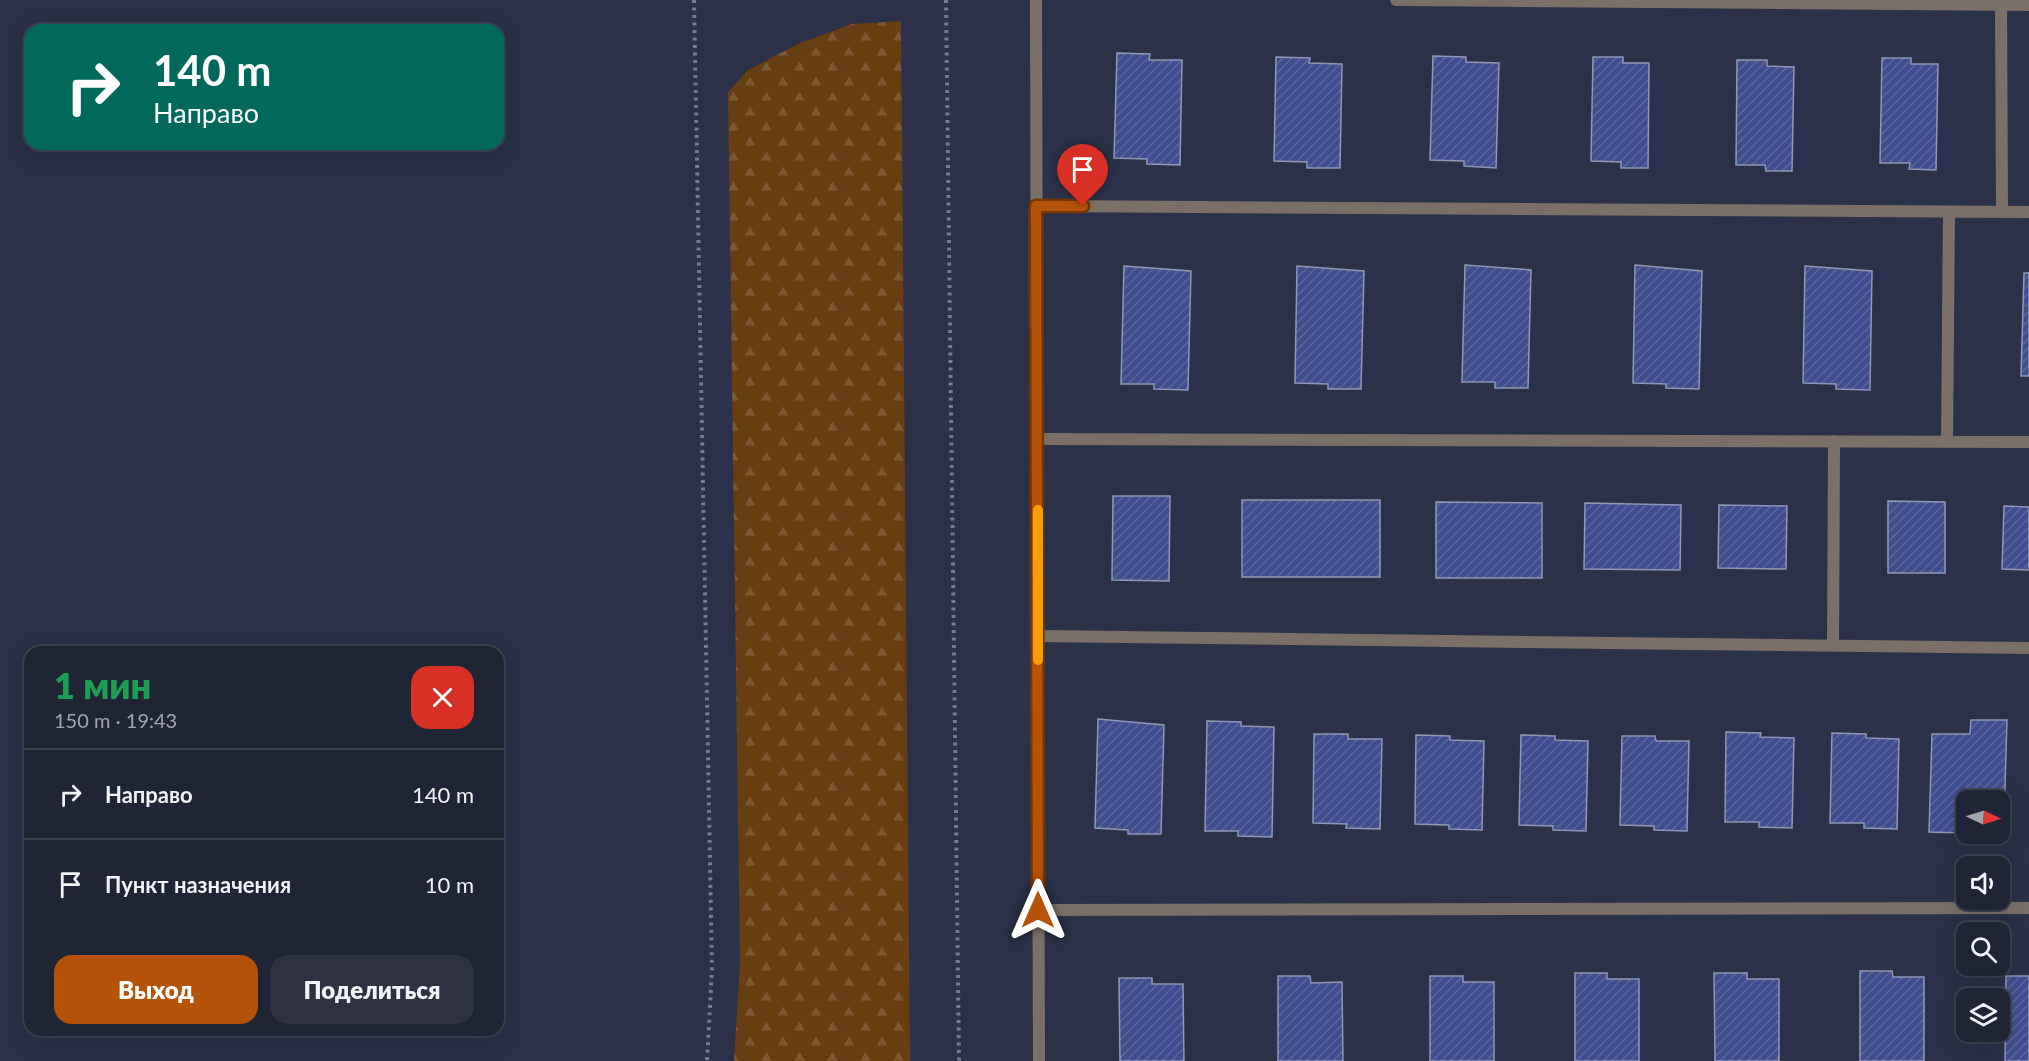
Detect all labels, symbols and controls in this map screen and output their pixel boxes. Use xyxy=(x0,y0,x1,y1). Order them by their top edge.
text: 140 m xyxy=(153,45,271,95)
icon: right xyxy=(54,48,132,126)
text: Направо xyxy=(153,96,259,129)
pin xyxy=(1057,144,1108,206)
icon: arrive xyxy=(1066,153,1099,186)
text: 1 мин xyxy=(54,663,151,707)
button: close xyxy=(411,666,474,729)
text: 150 m · 19:43 xyxy=(54,708,177,732)
icon: right xyxy=(54,778,87,811)
text: Направо xyxy=(105,781,193,808)
text: 140 m xyxy=(412,781,474,808)
north arrow xyxy=(1956,790,2010,844)
map controls xyxy=(1956,790,2010,1042)
button: sound xyxy=(1956,856,2010,910)
icon: arrive xyxy=(54,868,87,901)
text: Пункт назначения xyxy=(105,871,291,898)
text: 10 m xyxy=(425,871,474,898)
position arrow xyxy=(1006,878,1070,942)
button: search xyxy=(1956,922,2010,976)
button: Выход xyxy=(54,955,258,1024)
button: Поделиться xyxy=(270,955,474,1024)
button: layers xyxy=(1956,988,2010,1042)

